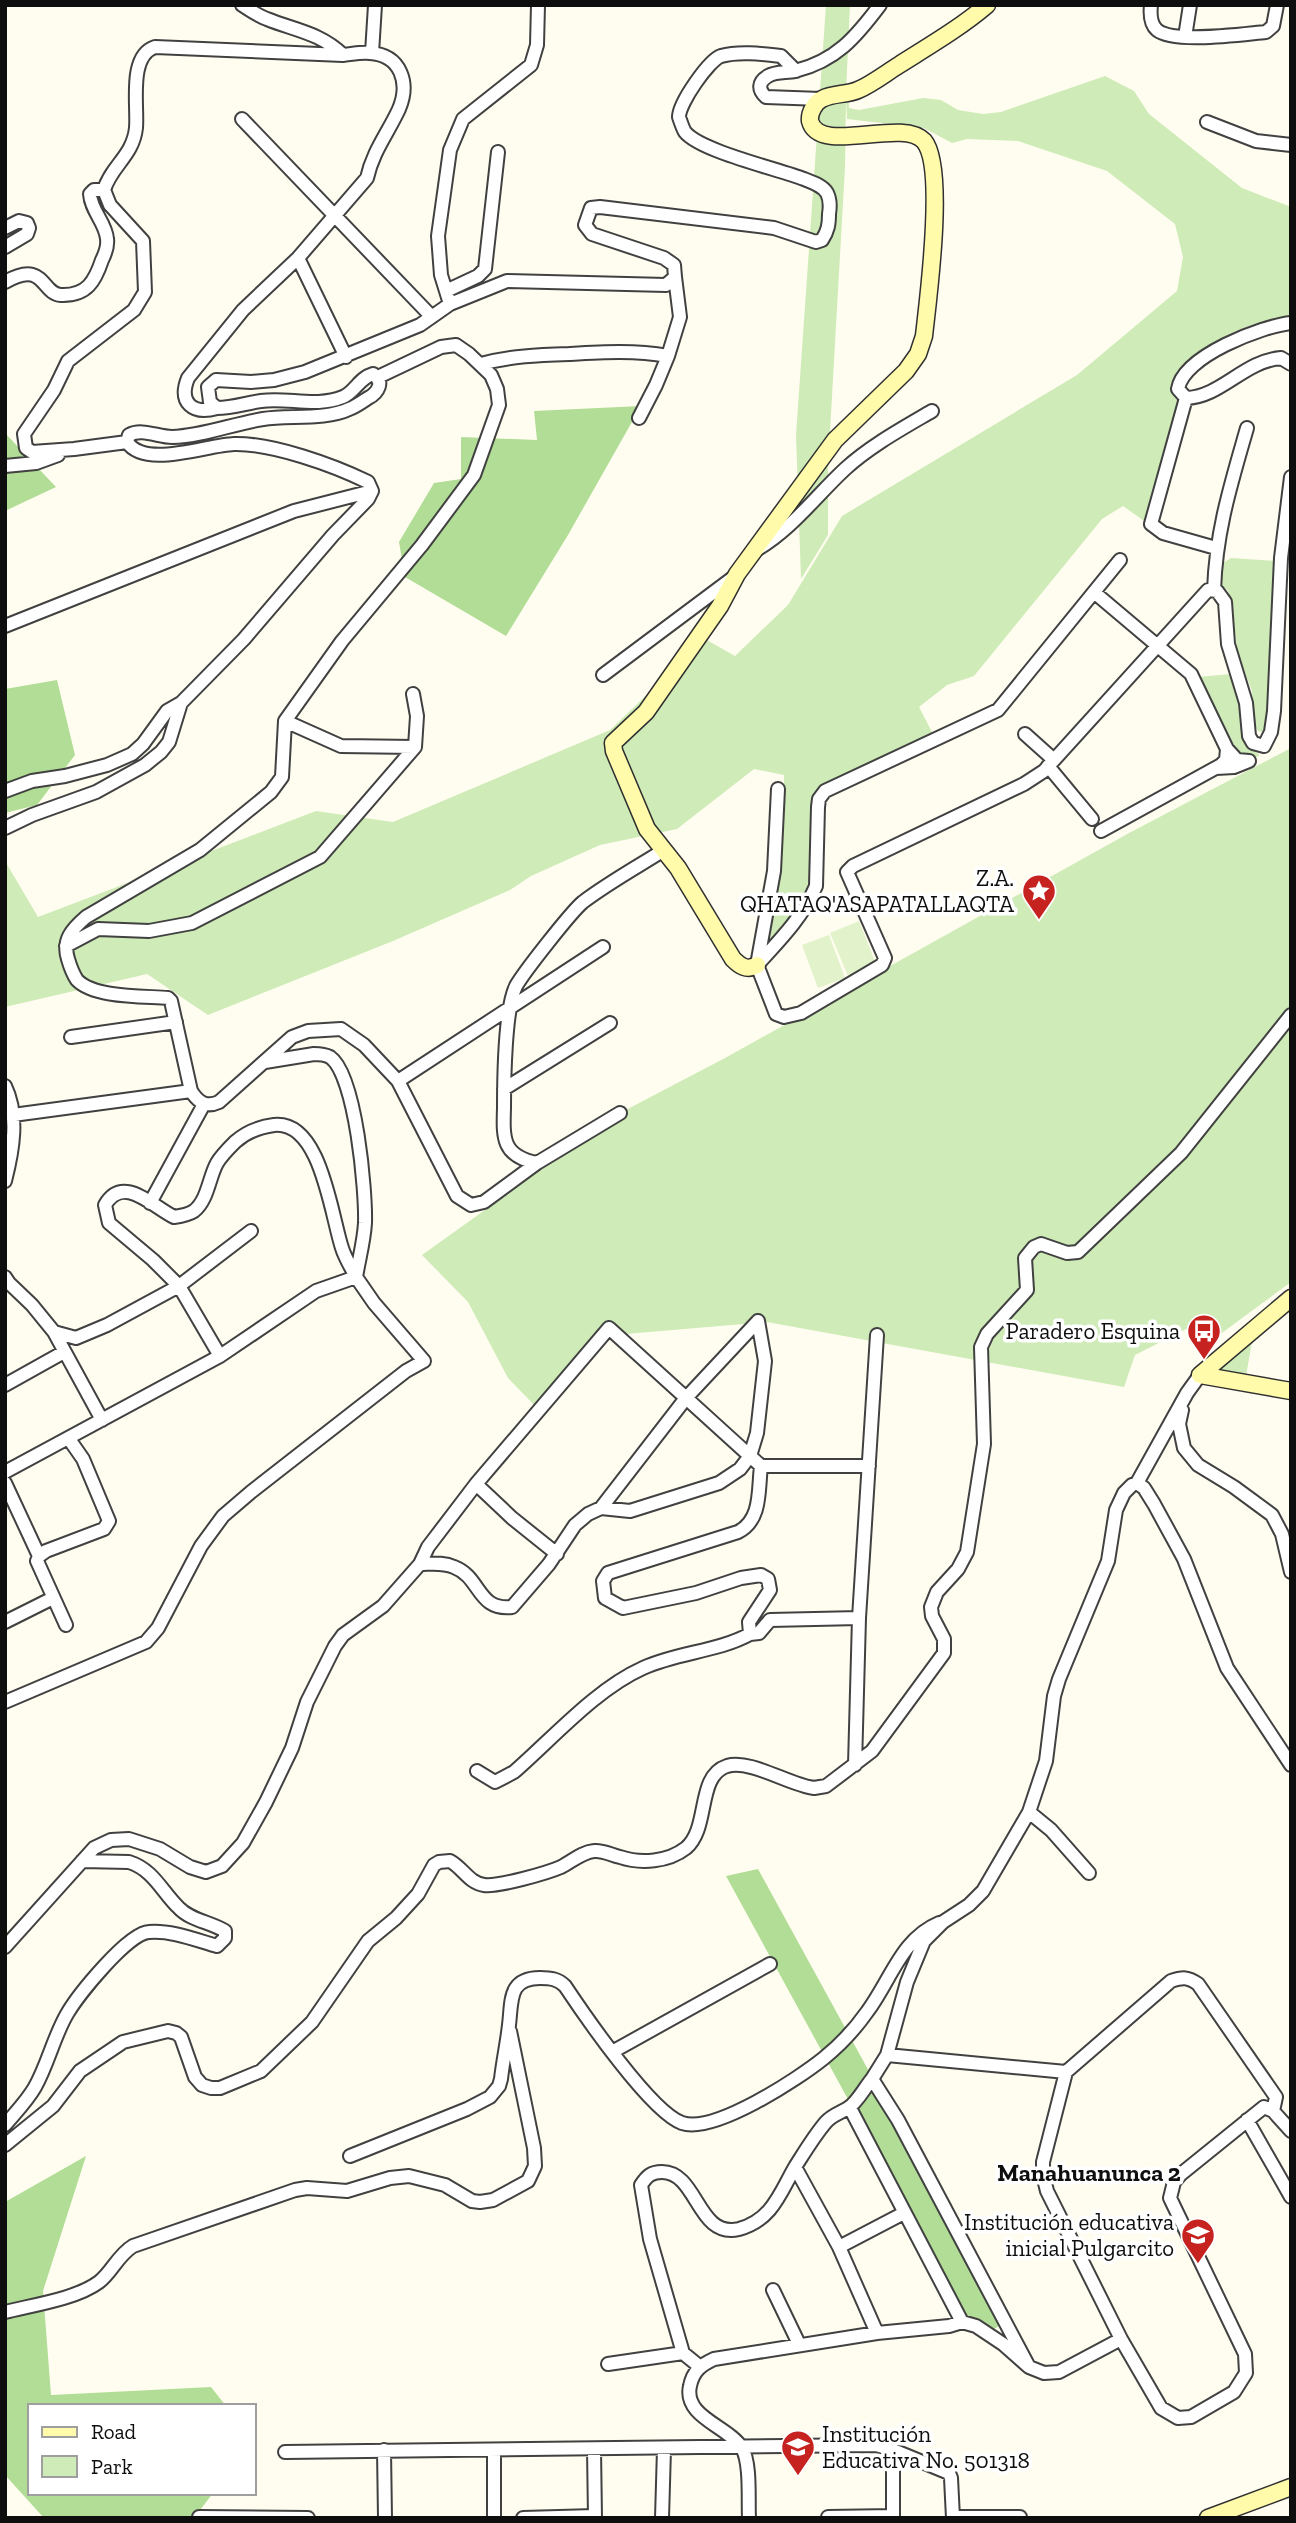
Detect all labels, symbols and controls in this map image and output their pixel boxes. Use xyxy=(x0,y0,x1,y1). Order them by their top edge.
place label: Z.A. QHATAQ'ASAPATALLAQTA xyxy=(740,864,1015,918)
place icon: Z.A. QHATAQ'ASAPATALLAQTA xyxy=(1020,872,1058,921)
bus stop icon: Paradero Esquina xyxy=(1185,1312,1223,1361)
place label: Paradero Esquina xyxy=(1005,1317,1180,1345)
district label: Manahuanunca 2 xyxy=(997,2158,1181,2187)
place label: Institución educativa inicial Pulgarcito xyxy=(964,2208,1174,2262)
school or university icon: Institución educativa inicial Pulgarcito xyxy=(1179,2216,1217,2265)
legend xyxy=(28,2404,256,2495)
text: Road xyxy=(91,2419,137,2444)
place label: Institución Educativa No. 501318 xyxy=(822,2420,1030,2474)
school or university icon: Institución Educativa No. 501318 xyxy=(779,2428,817,2477)
text: Park xyxy=(91,2454,133,2479)

